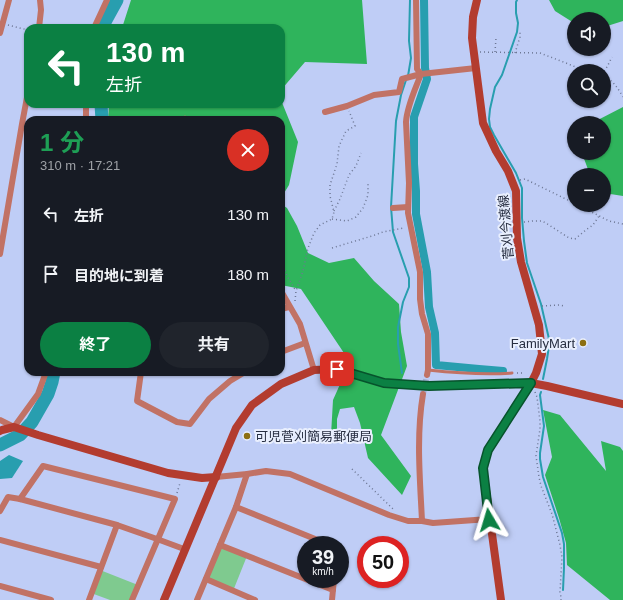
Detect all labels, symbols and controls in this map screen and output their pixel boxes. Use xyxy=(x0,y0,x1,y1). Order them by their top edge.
map controls xyxy=(567,12,611,212)
button: sound xyxy=(567,12,611,56)
text: 130 m xyxy=(106,37,185,68)
icon: left xyxy=(40,40,92,92)
button: search xyxy=(567,64,611,108)
text: 左折 xyxy=(106,75,142,95)
button: + xyxy=(567,116,611,160)
text: 1 分 xyxy=(40,129,84,156)
button: close xyxy=(227,129,269,171)
text: 310 m · 17:21 xyxy=(40,158,120,173)
button: − xyxy=(567,168,611,212)
street label: 菅刈今渡線 xyxy=(496,194,516,260)
icon: left xyxy=(40,203,62,225)
text: 130 m xyxy=(227,206,269,223)
text: 左折 xyxy=(74,207,104,224)
icon: arrive xyxy=(40,263,62,285)
text: 180 m xyxy=(227,266,269,283)
text: 目的地に到着 xyxy=(74,267,164,284)
button: 終了 xyxy=(40,322,151,368)
button: 共有 xyxy=(159,322,269,368)
place label: FamilyMart xyxy=(511,336,575,351)
marker: FamilyMart xyxy=(578,338,588,348)
pin xyxy=(320,352,354,386)
icon: arrive xyxy=(326,358,348,380)
place label: 可児菅刈簡易郵便局 xyxy=(255,429,372,444)
marker: 可児菅刈簡易郵便局 xyxy=(242,431,252,441)
position arrow xyxy=(468,499,510,541)
speed limit sign: 50 xyxy=(357,536,409,588)
text: 39 xyxy=(312,546,334,568)
text: km/h xyxy=(312,566,334,577)

